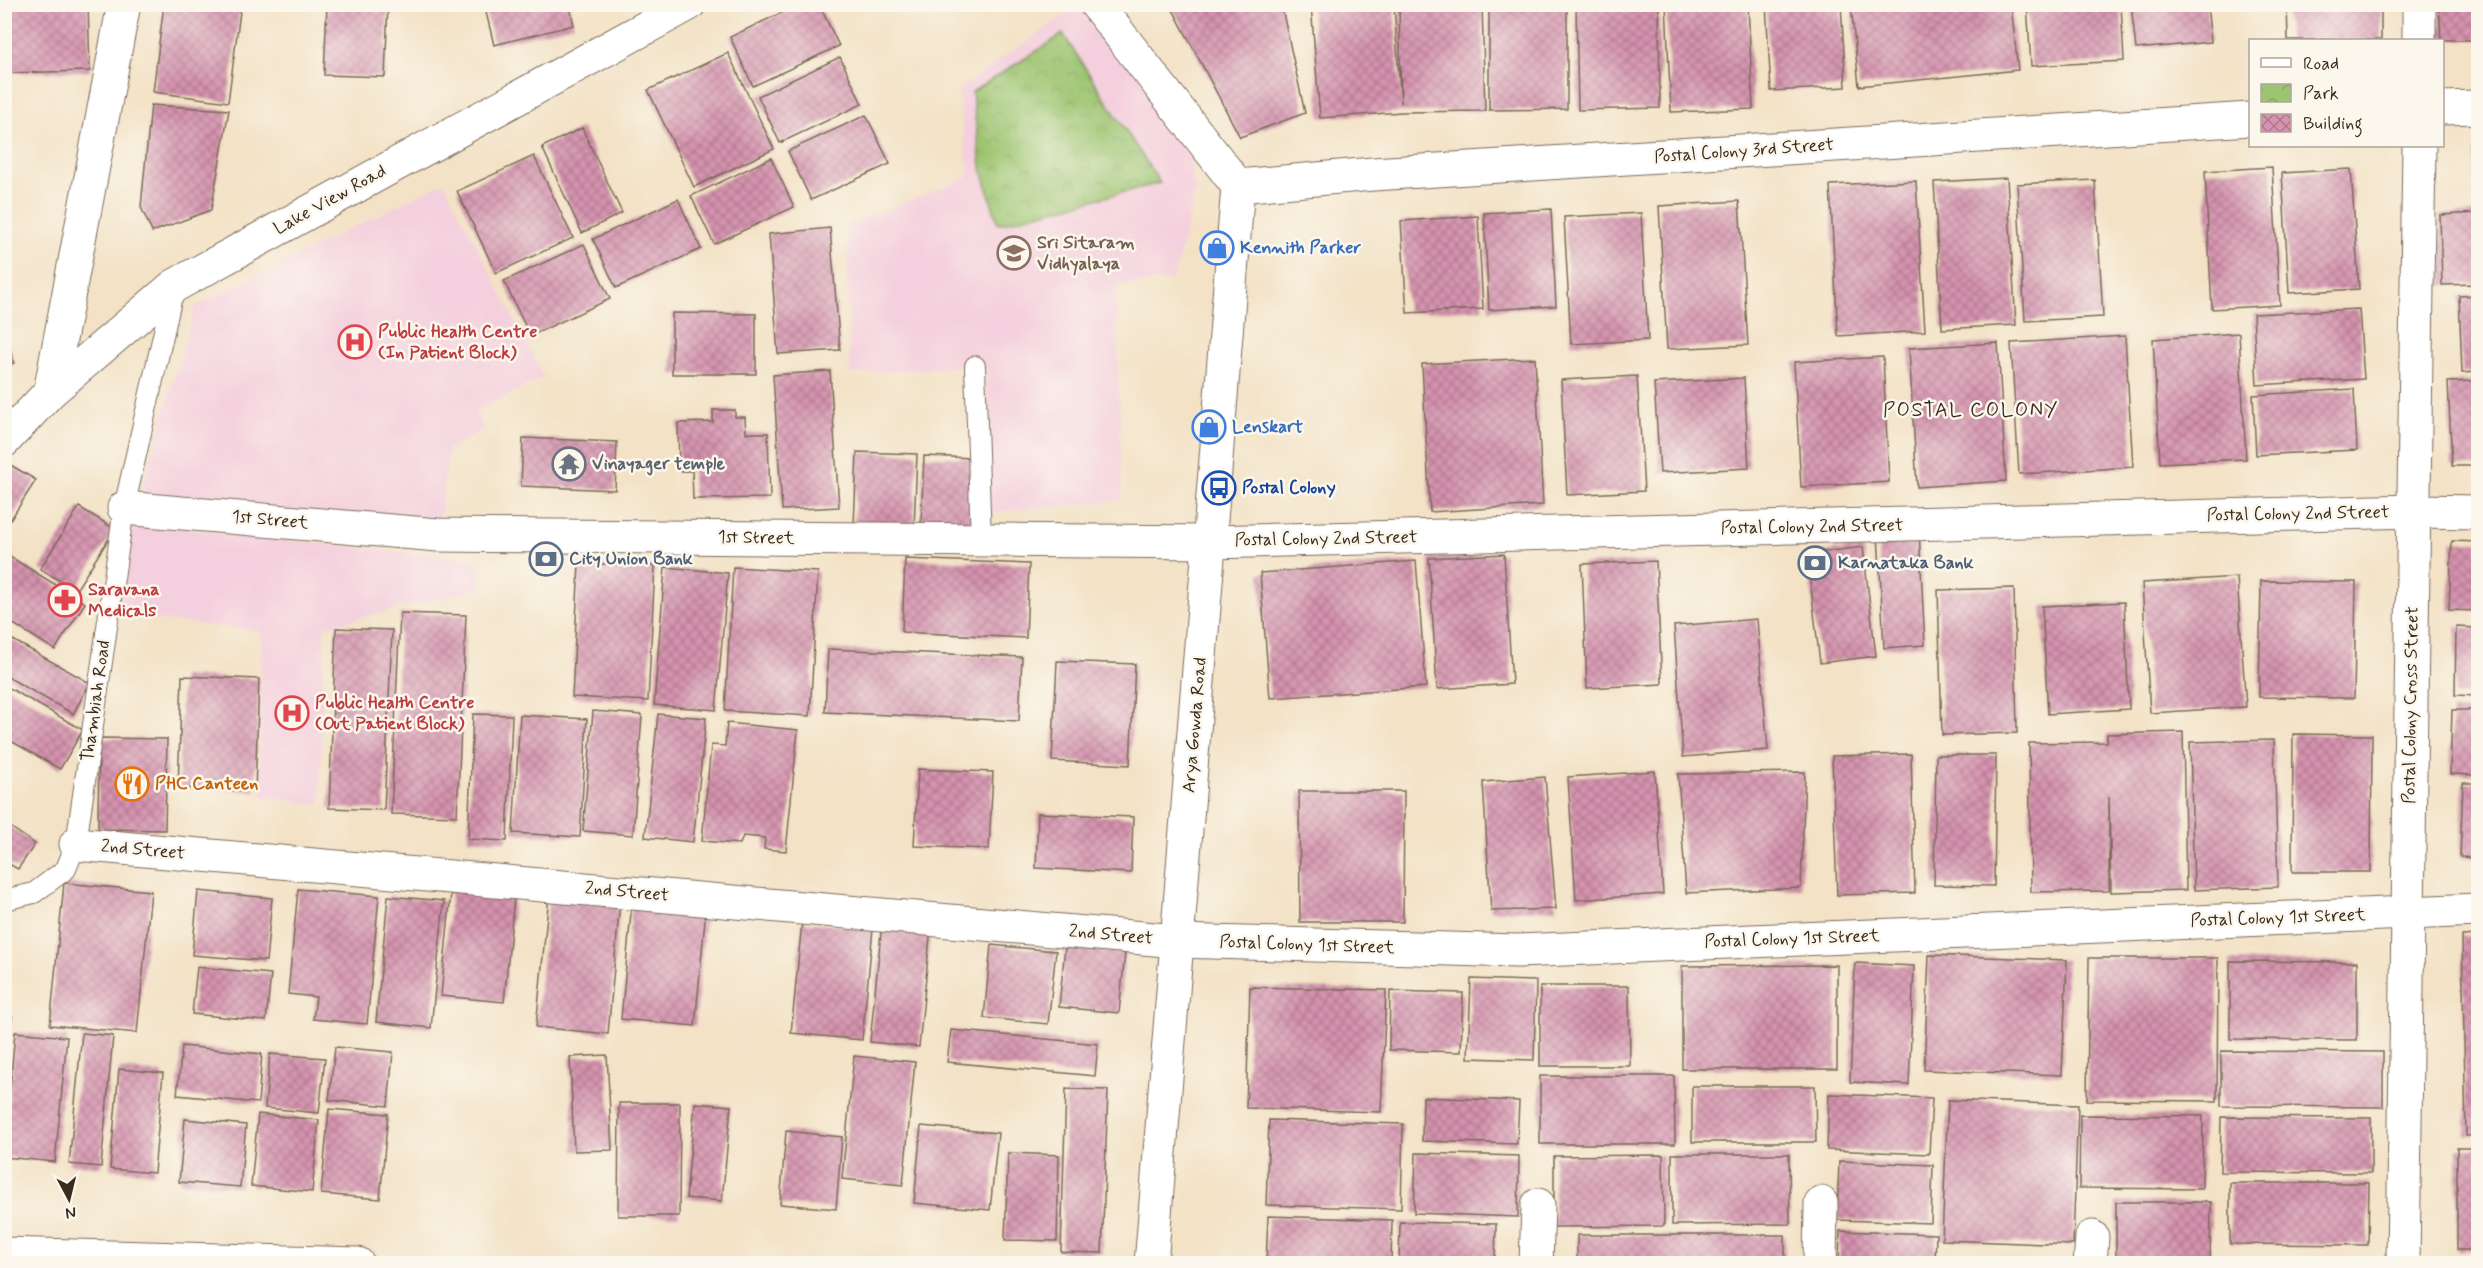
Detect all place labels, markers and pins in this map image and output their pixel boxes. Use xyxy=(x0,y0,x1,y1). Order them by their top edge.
shop icon: Kennith Parker xyxy=(1199,230,1235,266)
place label: Sri Sitaram Vidhyalaya xyxy=(1037,231,1135,276)
school or university icon: Sri Sitaram Vidhyalaya xyxy=(996,235,1032,271)
place label: Kennith Parker xyxy=(1240,236,1361,260)
place label: Public Health Centre (In Patient Block) xyxy=(378,320,537,365)
hospital icon: Public Health Centre (In Patient Block) xyxy=(337,324,373,360)
shop icon: Lenskart xyxy=(1191,409,1227,445)
place label: Lenskart xyxy=(1232,415,1304,439)
temple icon: Vinayager temple xyxy=(551,446,587,482)
place label: Vinayager temple xyxy=(592,452,725,476)
bus stop icon: Postal Colony xyxy=(1201,470,1237,506)
place label: Postal Colony xyxy=(1242,476,1336,500)
bank icon: City Union Bank xyxy=(528,541,564,577)
bank icon: Karnataka Bank xyxy=(1797,545,1833,581)
place label: City Union Bank xyxy=(569,547,694,571)
place label: Karnataka Bank xyxy=(1838,551,1975,575)
place label: Saravana Medicals xyxy=(88,578,160,623)
pharmacy icon: Saravana Medicals xyxy=(47,582,83,618)
place label: Public Health Centre (Out Patient Block) xyxy=(315,691,474,736)
hospital icon: Public Health Centre (Out Patient Block) xyxy=(274,695,310,731)
restaurant icon: PHC Canteen xyxy=(114,766,150,802)
place label: PHC Canteen xyxy=(155,772,258,796)

